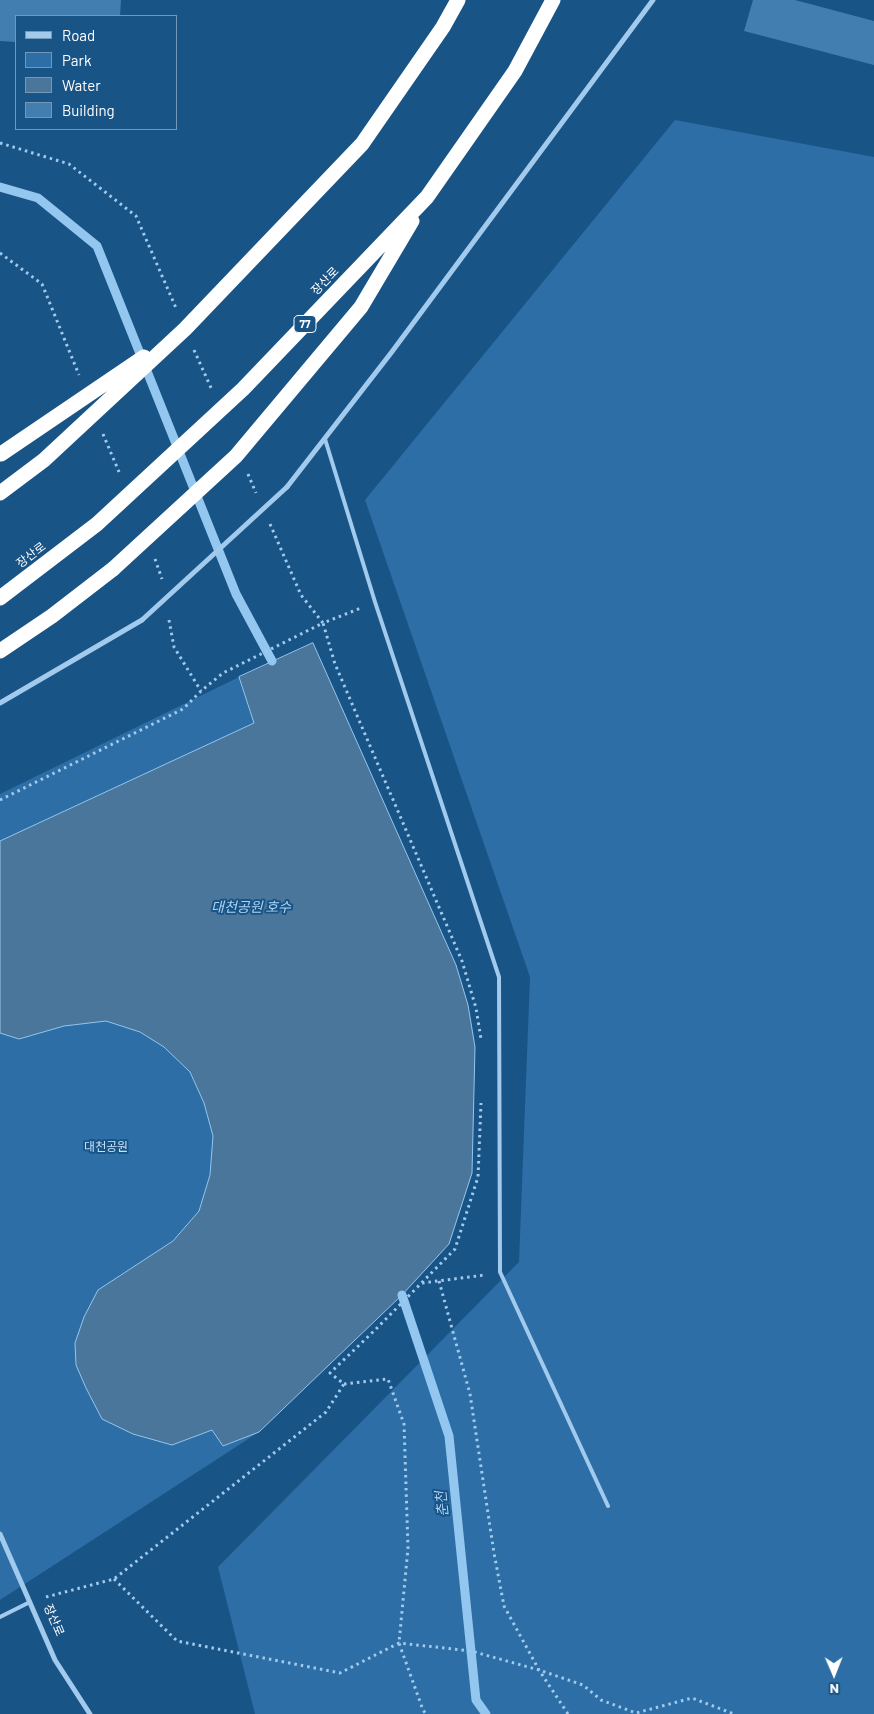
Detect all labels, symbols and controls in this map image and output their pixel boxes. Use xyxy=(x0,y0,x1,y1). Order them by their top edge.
legend xyxy=(15,15,178,130)
text: Road xyxy=(62,26,95,44)
text: Park xyxy=(62,51,91,69)
text: Water xyxy=(62,76,101,94)
text: Building xyxy=(62,101,115,119)
street label: 장산로 xyxy=(308,264,342,298)
road number: 77 xyxy=(294,316,316,332)
street label: 장산로 xyxy=(13,539,49,571)
water label: 대천공원 호수 xyxy=(211,899,291,915)
park label: 대천공원 xyxy=(84,1140,128,1154)
water label: 춘천 xyxy=(432,1490,452,1518)
street label: 장산로 xyxy=(41,1602,67,1638)
north arrow xyxy=(809,1649,859,1699)
text: N xyxy=(829,1681,839,1698)

